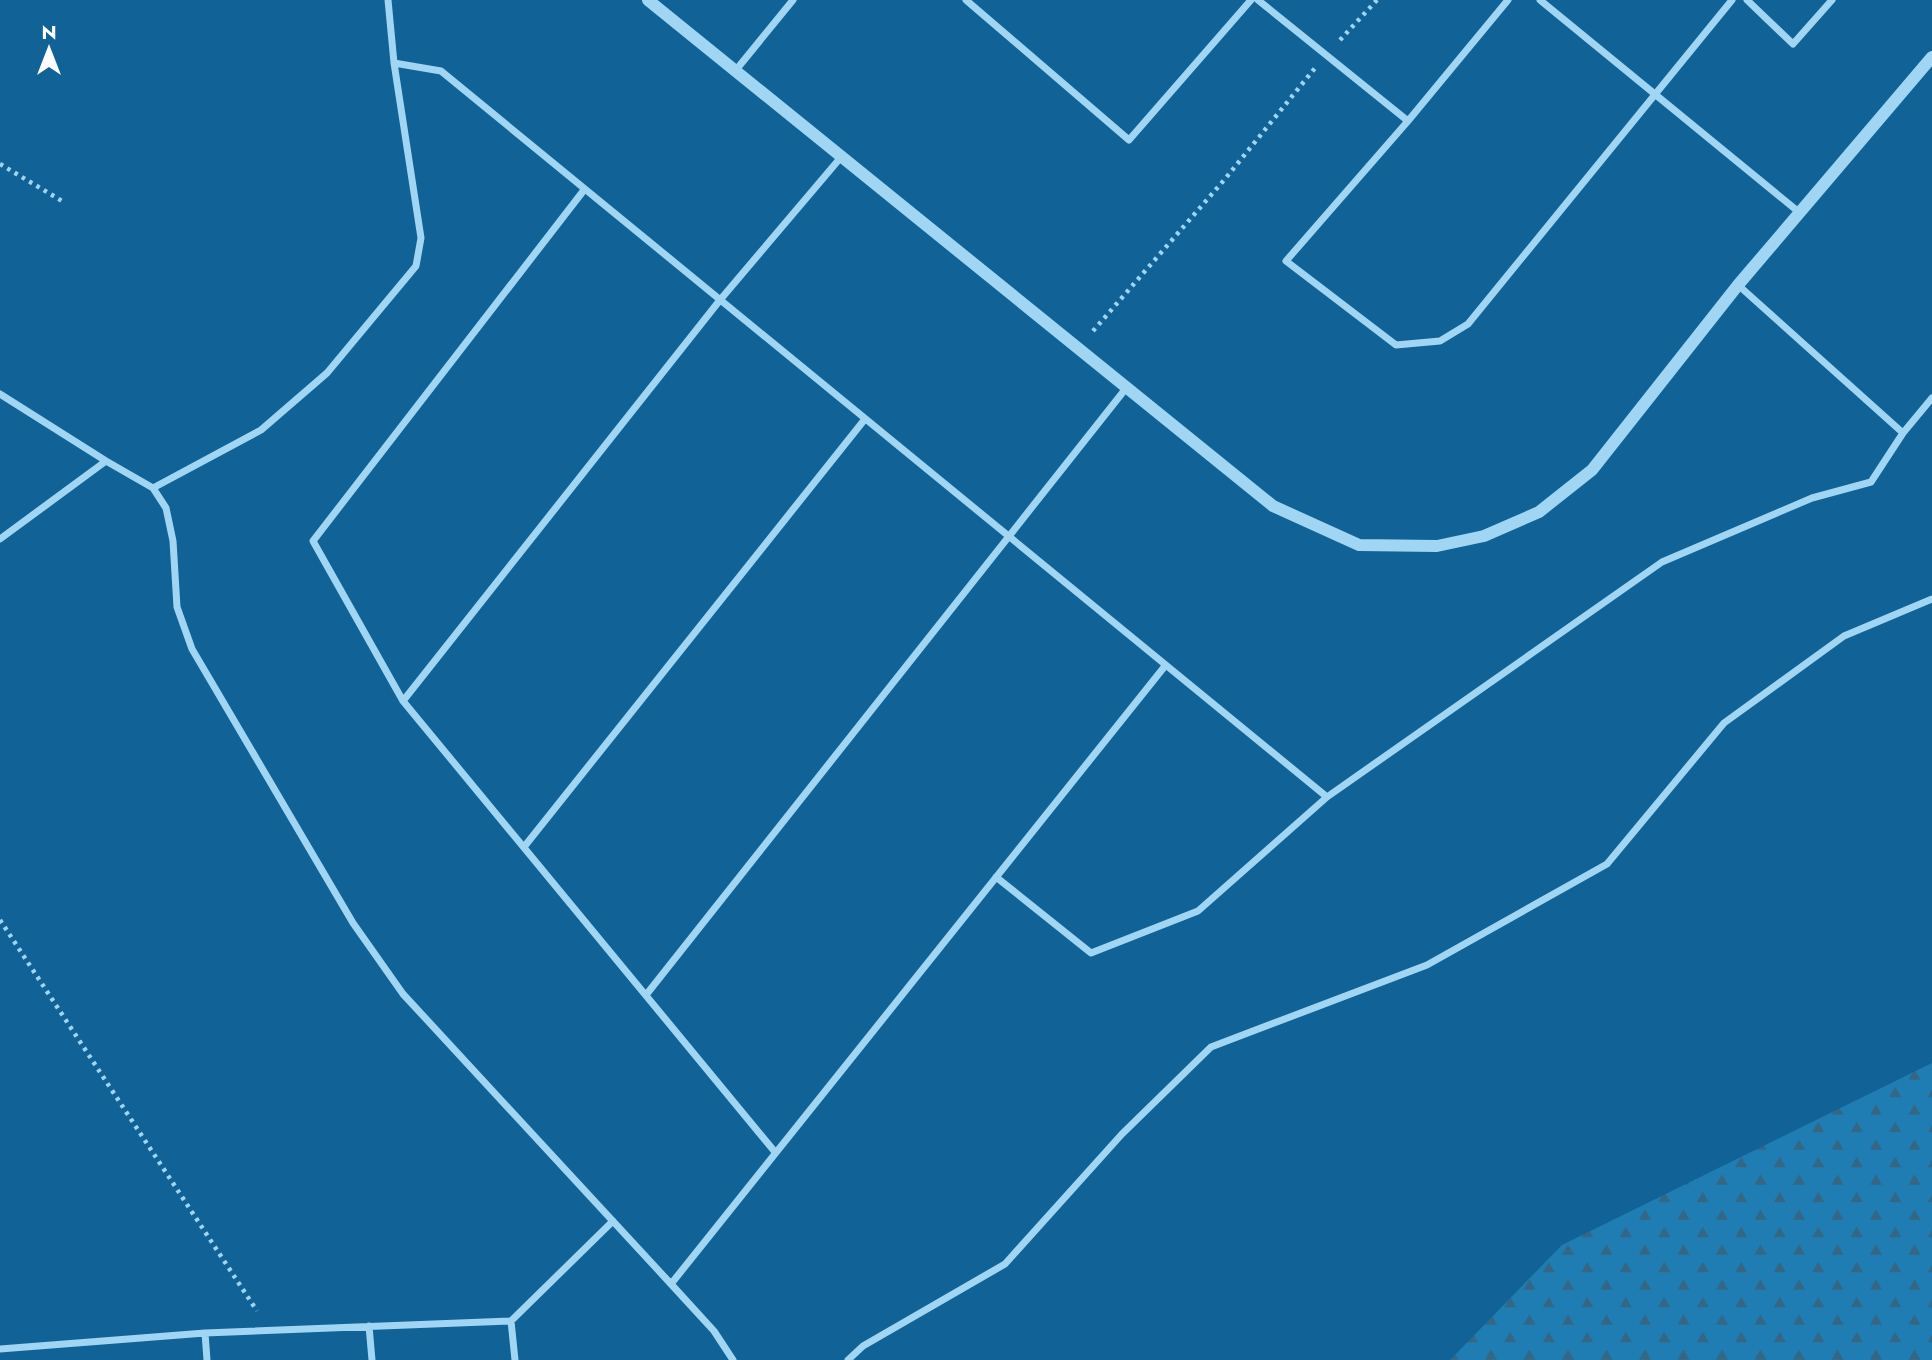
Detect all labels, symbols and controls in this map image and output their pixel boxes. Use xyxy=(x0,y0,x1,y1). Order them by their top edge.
north arrow xyxy=(14,14,84,84)
text: N xyxy=(41,19,57,46)

